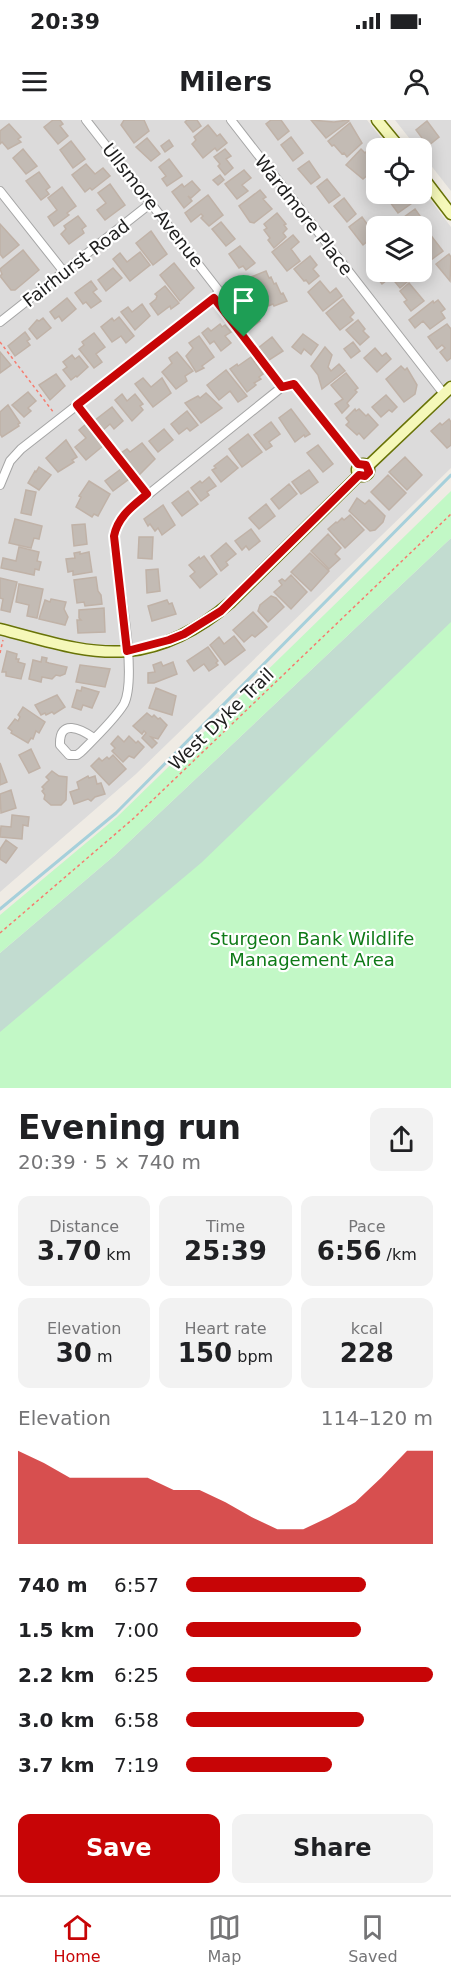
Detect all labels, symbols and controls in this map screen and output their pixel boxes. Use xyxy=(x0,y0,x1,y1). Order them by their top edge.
text: 20:39 xyxy=(30,9,100,34)
icon: menu xyxy=(18,65,51,98)
icon: person xyxy=(400,65,433,98)
text: Milers xyxy=(179,66,272,97)
map controls xyxy=(366,138,432,282)
button: locate xyxy=(366,138,432,204)
street label: Ullsmore Avenue xyxy=(98,139,208,271)
street label: Wardmore Place xyxy=(251,151,357,279)
street label: Fairhurst Road xyxy=(19,215,133,311)
button: layers xyxy=(366,216,432,282)
pin xyxy=(218,275,269,337)
icon: arrive xyxy=(227,284,260,317)
street label: West Dyke Trail xyxy=(164,664,278,774)
park label: Sturgeon Bank Wildlife Management Area xyxy=(210,928,414,970)
text: Evening run xyxy=(18,1108,241,1147)
button: share xyxy=(370,1108,433,1171)
text: 20:39 · 5 × 740 m xyxy=(18,1150,201,1174)
text: Distance xyxy=(49,1217,119,1236)
text: Time xyxy=(206,1217,245,1236)
text: Pace xyxy=(348,1217,386,1236)
text: 3.70 xyxy=(37,1236,101,1266)
text: 25:39 xyxy=(184,1236,267,1266)
text: 6:56 xyxy=(317,1236,381,1266)
text: km xyxy=(101,1245,131,1264)
text: /km xyxy=(381,1245,417,1264)
text: Elevation xyxy=(47,1319,121,1338)
text: Heart rate xyxy=(184,1319,267,1338)
text: kcal xyxy=(351,1319,383,1338)
text: 30 xyxy=(56,1338,92,1368)
text: 150 xyxy=(178,1338,232,1368)
text: 228 xyxy=(340,1338,394,1368)
text: m xyxy=(92,1347,113,1366)
text: bpm xyxy=(232,1347,273,1366)
text: Elevation xyxy=(18,1406,111,1430)
text: 114–120 m xyxy=(321,1406,433,1430)
text: 740 m xyxy=(18,1573,88,1597)
text: 6:57 xyxy=(114,1573,159,1597)
text: 1.5 km xyxy=(18,1618,95,1642)
text: 7:00 xyxy=(114,1618,159,1642)
text: 2.2 km xyxy=(18,1663,95,1687)
text: 6:25 xyxy=(114,1663,159,1687)
text: 3.0 km xyxy=(18,1708,95,1732)
text: 6:58 xyxy=(114,1708,159,1732)
text: 3.7 km xyxy=(18,1753,95,1777)
text: 7:19 xyxy=(114,1753,159,1777)
button: Save xyxy=(18,1814,220,1883)
button: Share xyxy=(232,1814,433,1883)
tab: Home xyxy=(53,1911,101,1966)
tab: Map xyxy=(208,1911,241,1966)
tab: Saved xyxy=(348,1911,398,1966)

